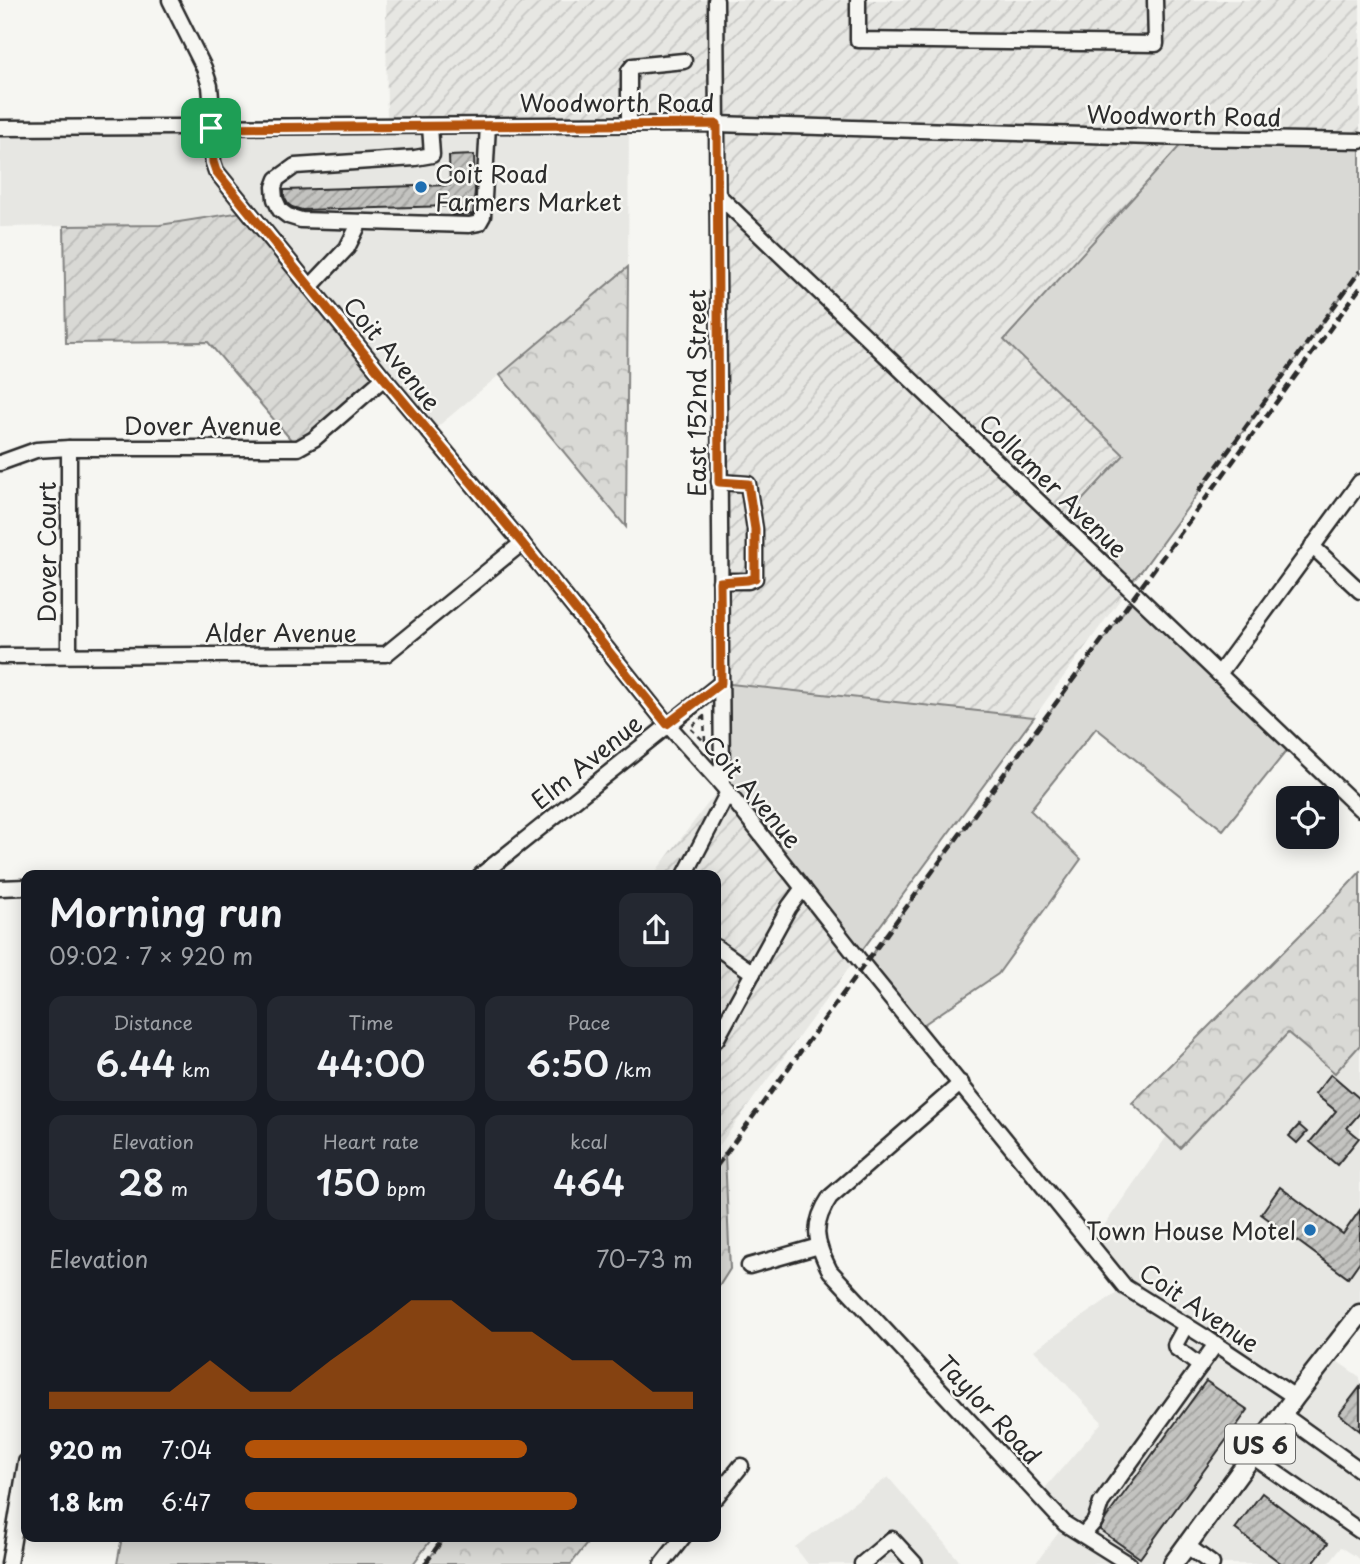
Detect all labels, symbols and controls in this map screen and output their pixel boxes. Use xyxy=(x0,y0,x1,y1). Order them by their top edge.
street label: Woodworth Road xyxy=(519,84,715,120)
street label: Woodworth Road xyxy=(1086,95,1282,135)
pin xyxy=(181,98,241,158)
icon: arrive xyxy=(192,109,230,147)
place label: Coit Road Farmers Market xyxy=(435,155,622,219)
marker: Coit Road Farmers Market xyxy=(413,179,429,195)
street label: Coit Avenue xyxy=(336,288,450,418)
street label: East 152nd Street xyxy=(678,289,714,497)
street label: Collamer Avenue xyxy=(972,405,1136,565)
street label: Dover Avenue xyxy=(124,407,282,443)
street label: Dover Court xyxy=(28,481,64,623)
street label: Alder Avenue xyxy=(205,614,357,650)
street label: Elm Avenue xyxy=(523,705,649,817)
street label: Coit Avenue xyxy=(695,727,811,855)
map controls xyxy=(1276,786,1339,849)
button: locate xyxy=(1276,786,1339,849)
text: Morning run xyxy=(49,883,283,940)
button: share xyxy=(619,893,693,967)
text: 09:02 · 7 × 920 m xyxy=(49,938,253,973)
text: Distance xyxy=(113,1008,193,1036)
text: Time xyxy=(349,1008,393,1036)
text: Pace xyxy=(568,1008,610,1036)
text: 6.44 xyxy=(96,1036,175,1089)
text: 44:00 xyxy=(317,1036,426,1089)
text: 6:50 xyxy=(526,1036,609,1089)
text: km xyxy=(175,1055,210,1083)
text: /km xyxy=(609,1055,652,1083)
text: Elevation xyxy=(112,1127,194,1155)
text: Heart rate xyxy=(323,1127,419,1155)
text: kcal xyxy=(570,1127,608,1155)
text: 28 xyxy=(118,1155,165,1208)
text: 150 xyxy=(316,1155,380,1208)
text: 464 xyxy=(553,1155,625,1208)
text: m xyxy=(165,1174,188,1202)
text: bpm xyxy=(380,1174,426,1202)
place label: Town House Motel xyxy=(1086,1212,1296,1248)
marker: Town House Motel xyxy=(1302,1222,1318,1238)
text: Elevation xyxy=(49,1241,148,1276)
text: 70–73 m xyxy=(596,1241,693,1276)
street label: Coit Avenue xyxy=(1133,1254,1267,1360)
street label: Taylor Road xyxy=(930,1346,1050,1472)
road number: US 6 xyxy=(1225,1424,1295,1464)
text: 920 m xyxy=(49,1432,122,1467)
text: 7:04 xyxy=(161,1432,212,1467)
text: 1.8 km xyxy=(49,1484,124,1519)
text: 6:47 xyxy=(161,1484,211,1519)

